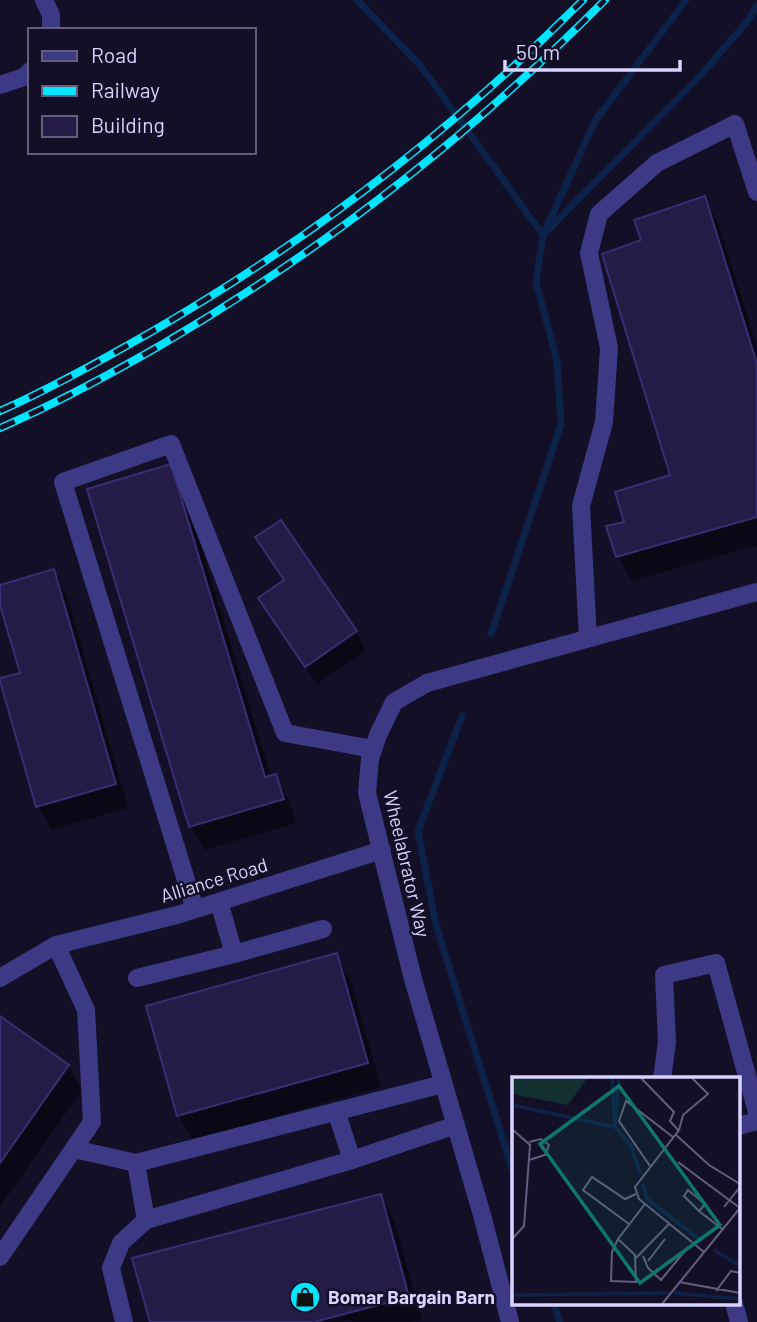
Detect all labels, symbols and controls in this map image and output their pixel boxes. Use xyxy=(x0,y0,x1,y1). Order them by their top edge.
legend xyxy=(28,28,256,154)
scale bar xyxy=(505,28,680,72)
text: 50 m xyxy=(516,39,560,64)
text: Road xyxy=(91,42,137,67)
text: Railway xyxy=(91,77,160,102)
text: Building xyxy=(91,112,165,137)
street label: Wheelabrator Way xyxy=(379,788,436,940)
street label: Alliance Road xyxy=(158,852,270,907)
inset map xyxy=(512,1077,740,1304)
shop icon: Bomar Bargain Barn xyxy=(288,1280,322,1314)
place label: Bomar Bargain Barn xyxy=(328,1285,495,1308)

